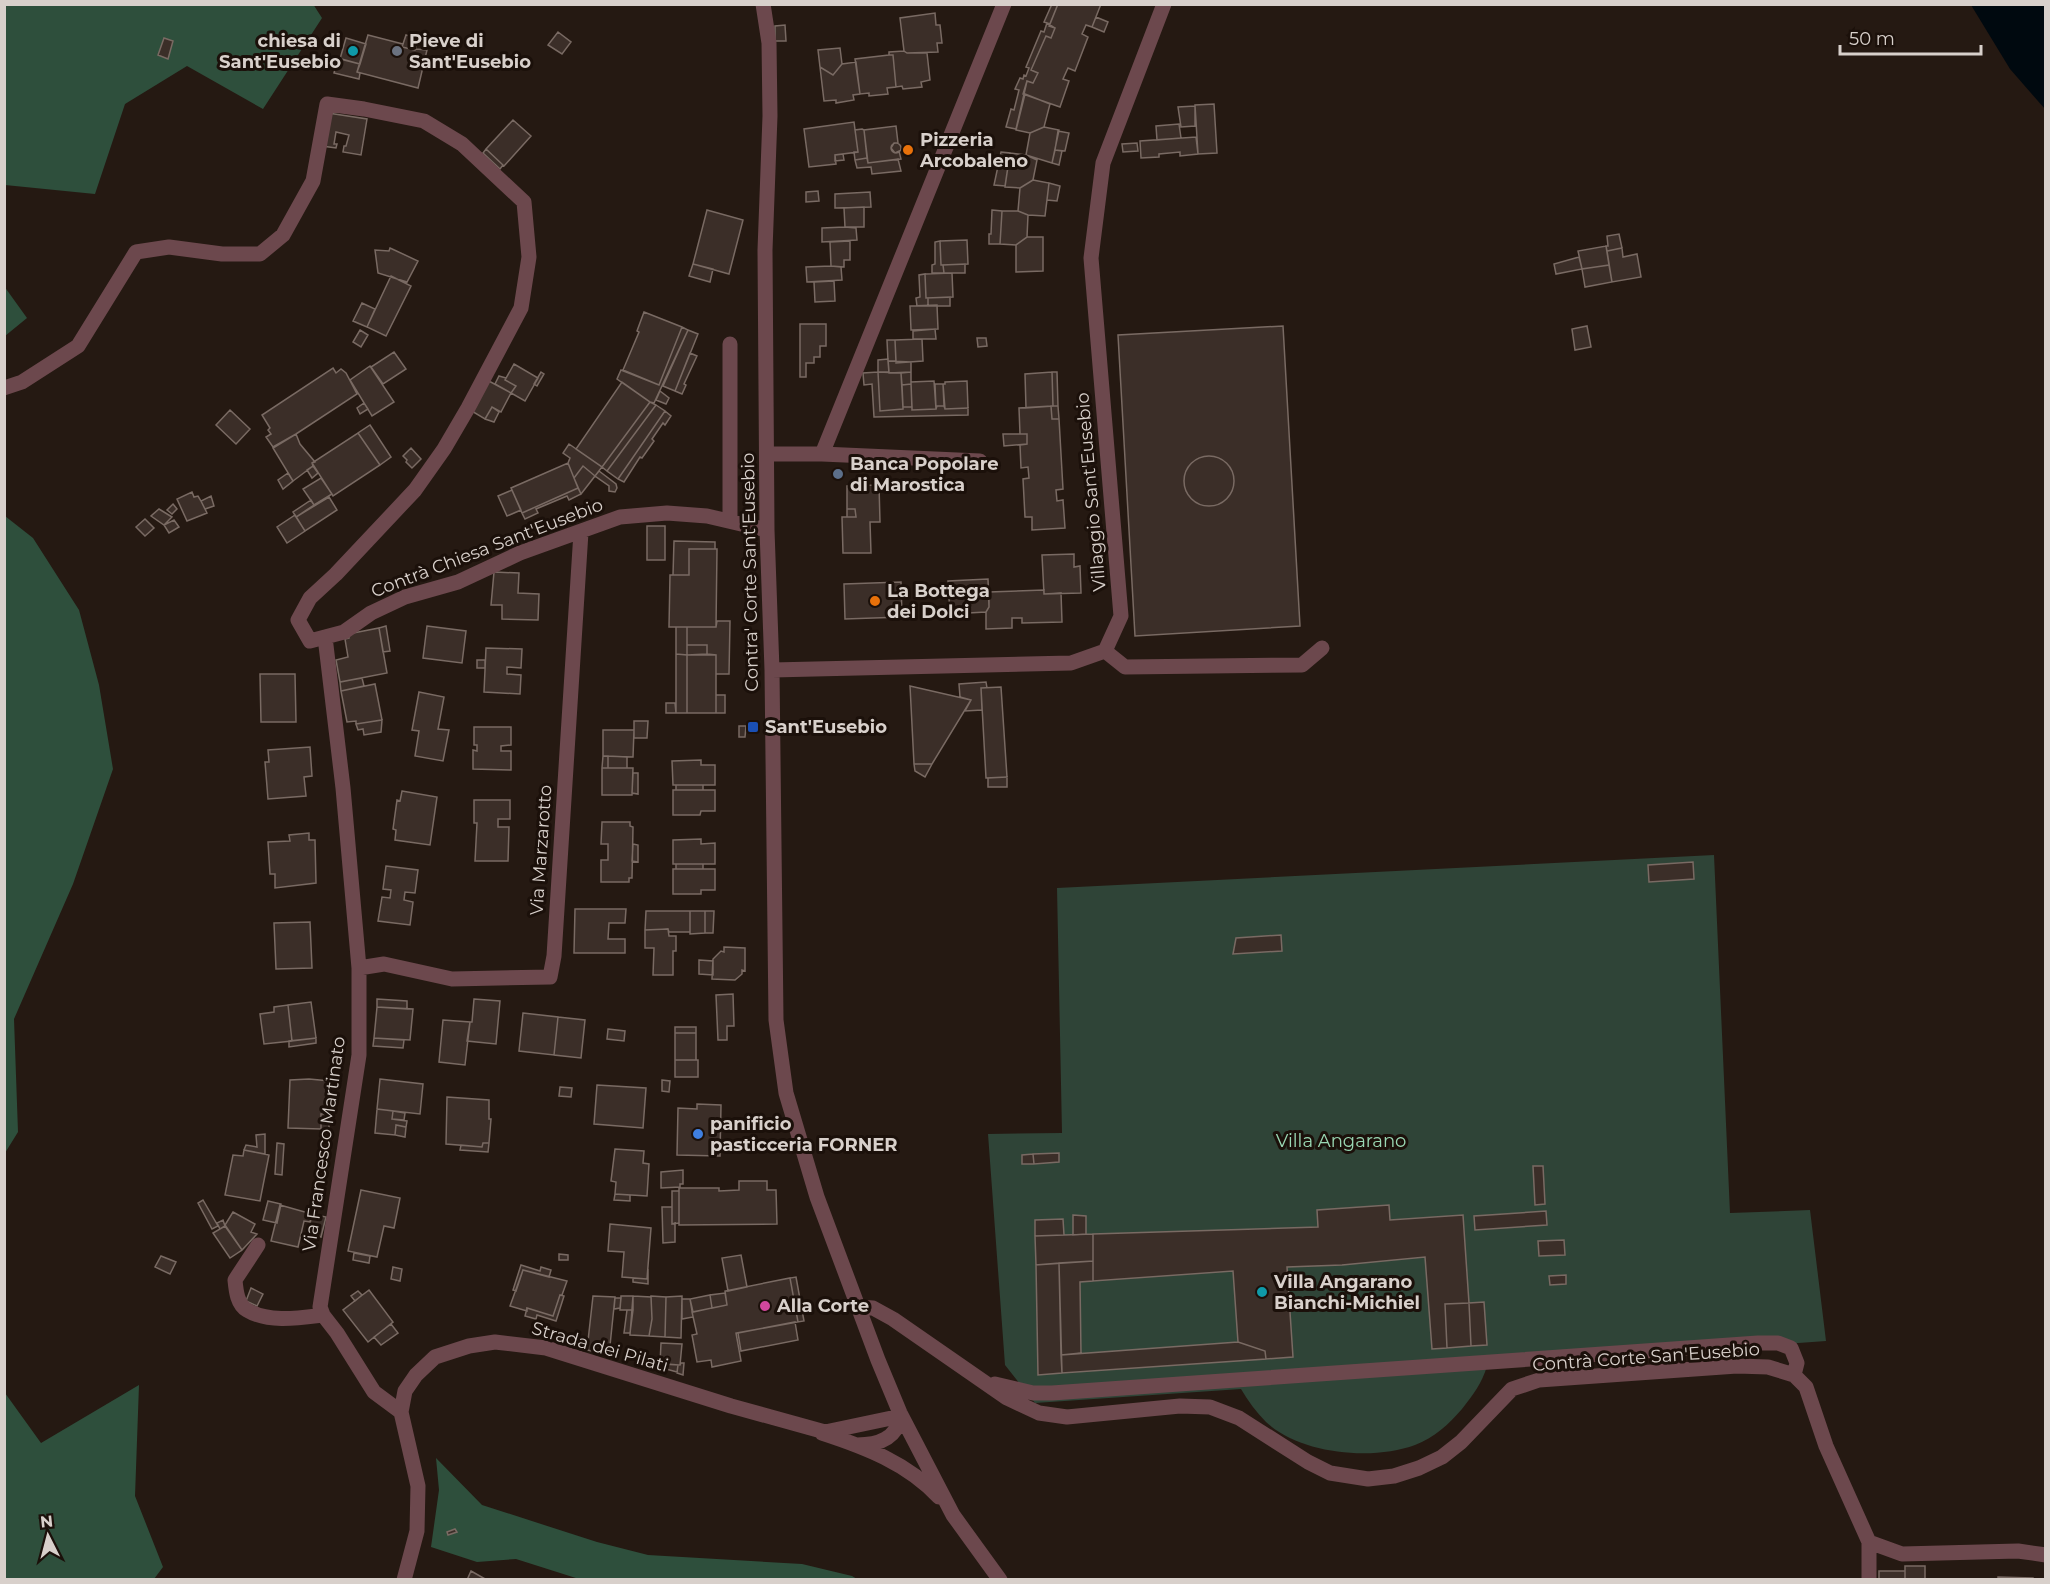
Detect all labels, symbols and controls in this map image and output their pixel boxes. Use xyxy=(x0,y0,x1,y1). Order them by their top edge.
scale bar xyxy=(1840,18,1981,56)
text: 50 m xyxy=(1849,28,1895,50)
place label: chiesa di Sant'Eusebio xyxy=(219,30,341,73)
place label: Pieve di Sant'Eusebio xyxy=(409,30,531,73)
marker: chiesa di Sant'Eusebio xyxy=(346,44,360,58)
marker: Pieve di Sant'Eusebio xyxy=(390,44,404,58)
place label: Pizzeria Arcobaleno xyxy=(919,129,1028,172)
marker: Pizzeria Arcobaleno xyxy=(901,143,915,157)
street label: Villaggio Sant'Eusebio xyxy=(1071,392,1111,592)
street label: Contra' Corte Sant'Eusebio xyxy=(737,452,763,692)
place label: Banca Popolare di Marostica xyxy=(850,453,999,496)
marker: Banca Popolare di Marostica xyxy=(831,467,845,481)
street label: Contrà Chiesa Sant'Eusebio xyxy=(368,494,606,602)
place label: La Bottega dei Dolci xyxy=(887,580,990,623)
marker: La Bottega dei Dolci xyxy=(868,594,882,608)
place label: Sant'Eusebio xyxy=(765,716,887,738)
marker: Sant'Eusebio xyxy=(746,720,760,734)
street label: Via Marzarotto xyxy=(525,784,557,916)
street label: Via Francesco Martinato xyxy=(298,1035,350,1253)
place label: panificio pasticceria FORNER xyxy=(710,1113,898,1156)
marker: panificio pasticceria FORNER xyxy=(691,1127,705,1141)
park label: Villa Angarano xyxy=(1276,1130,1406,1152)
place label: Villa Angarano Bianchi-Michiel xyxy=(1273,1271,1420,1314)
marker: Villa Angarano Bianchi-Michiel xyxy=(1255,1285,1269,1299)
place label: Alla Corte xyxy=(776,1295,869,1317)
marker: Alla Corte xyxy=(758,1299,772,1313)
street label: Strada dei Pilati xyxy=(529,1317,671,1377)
street label: Contrà Corte San'Eusebio xyxy=(1531,1338,1761,1376)
north arrow xyxy=(18,1506,78,1566)
text: N xyxy=(39,1511,54,1532)

